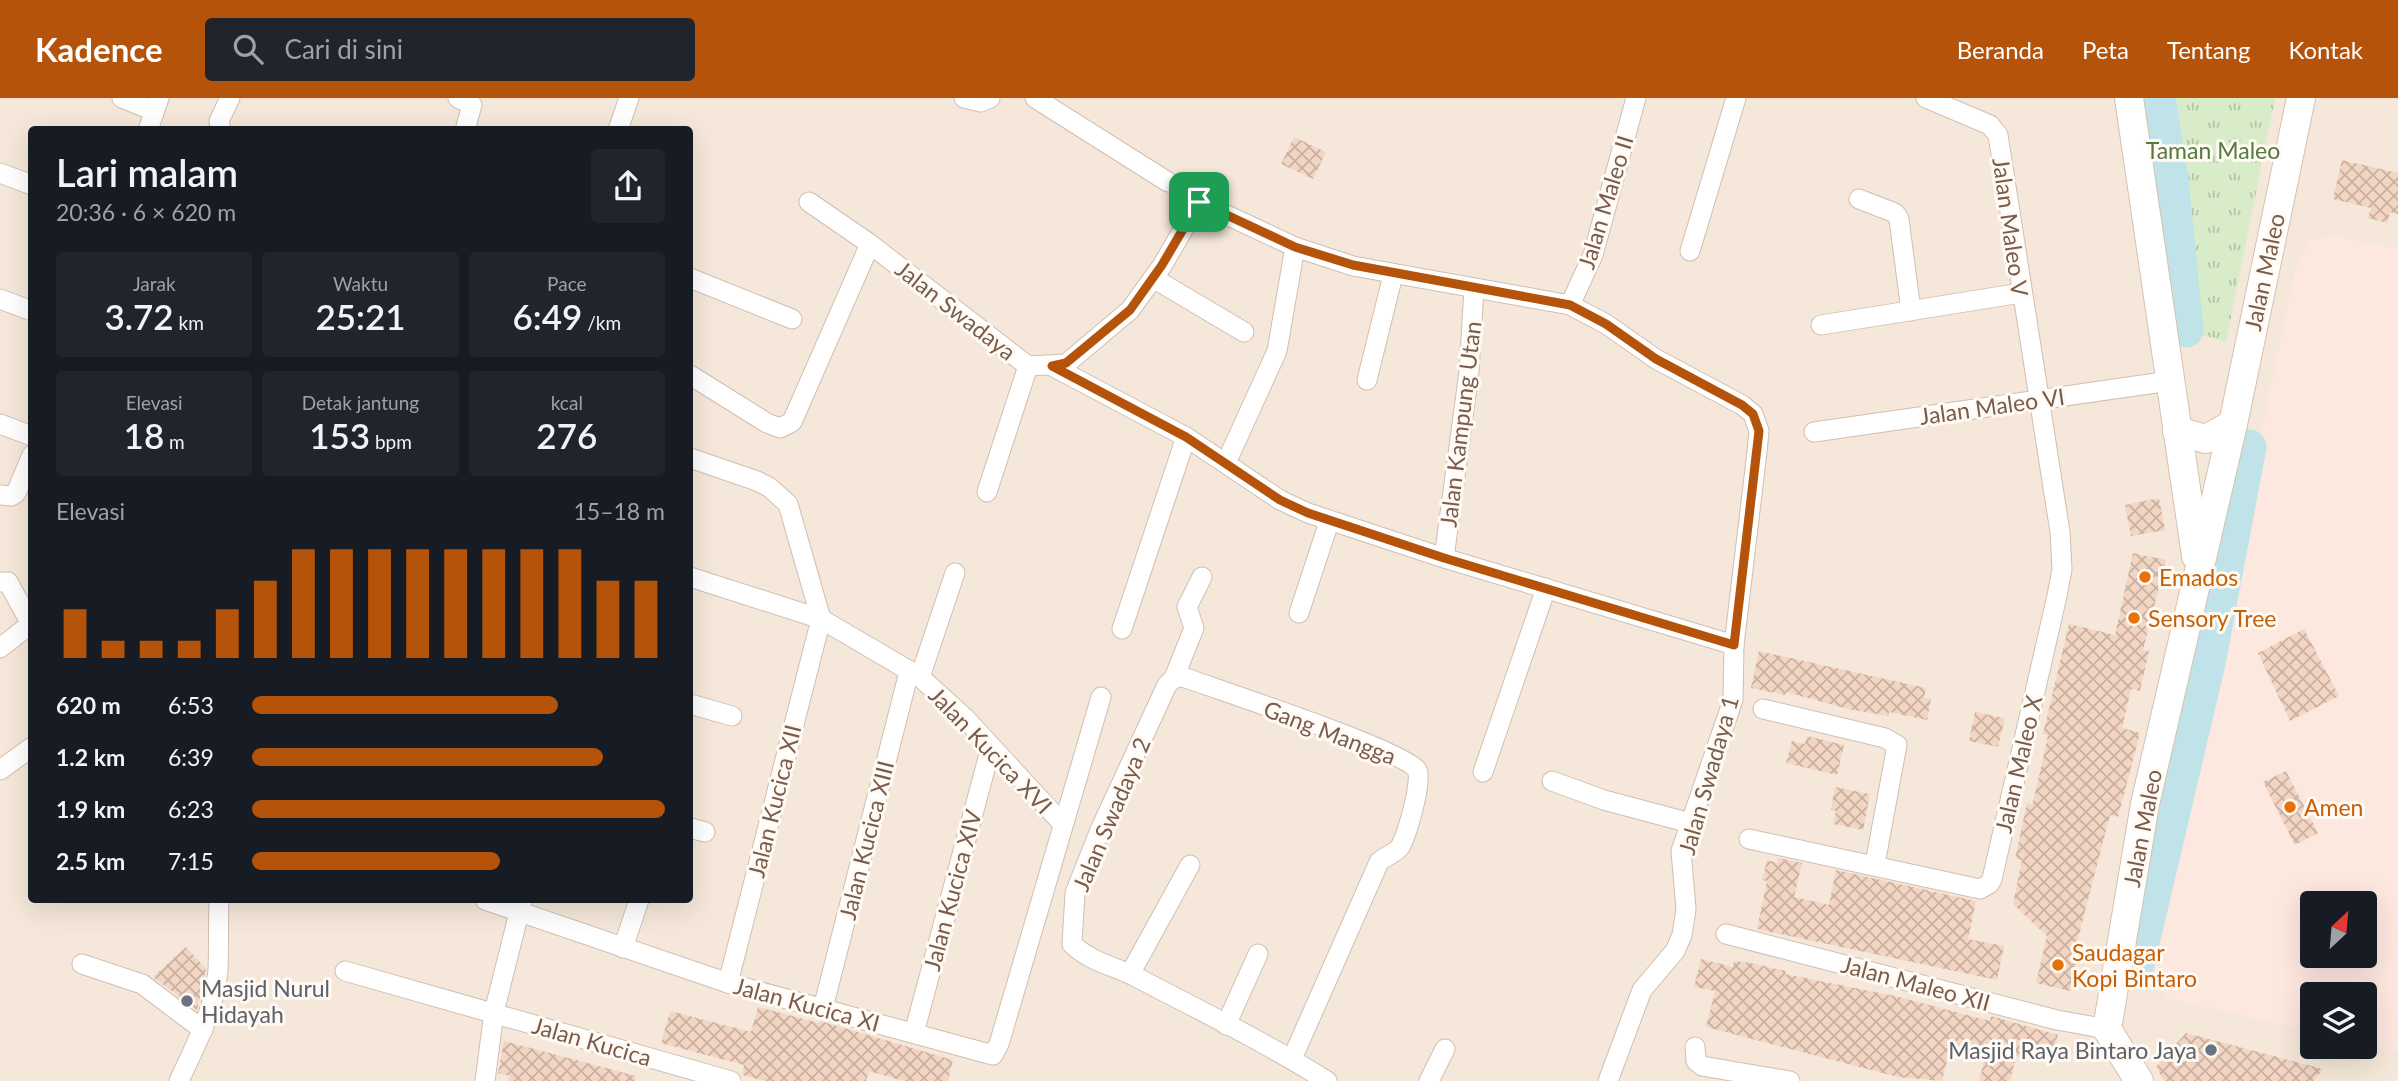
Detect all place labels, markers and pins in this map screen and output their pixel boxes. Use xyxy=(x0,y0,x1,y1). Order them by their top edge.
pin xyxy=(1169,172,1229,232)
place label: Emados xyxy=(2159,563,2238,591)
marker: Emados xyxy=(2137,569,2153,585)
place label: Sensory Tree xyxy=(2148,604,2277,632)
marker: Sensory Tree xyxy=(2126,610,2142,626)
place label: Amen xyxy=(2304,793,2363,821)
marker: Amen xyxy=(2282,799,2298,815)
place label: Saudagar Kopi Bintaro xyxy=(2072,938,2197,992)
marker: Saudagar Kopi Bintaro xyxy=(2050,957,2066,973)
place label: Masjid Nurul Hidayah xyxy=(201,974,330,1028)
marker: Masjid Nurul Hidayah xyxy=(179,993,195,1009)
place label: Masjid Raya Bintaro Jaya xyxy=(1948,1036,2197,1064)
marker: Masjid Raya Bintaro Jaya xyxy=(2203,1042,2219,1058)

